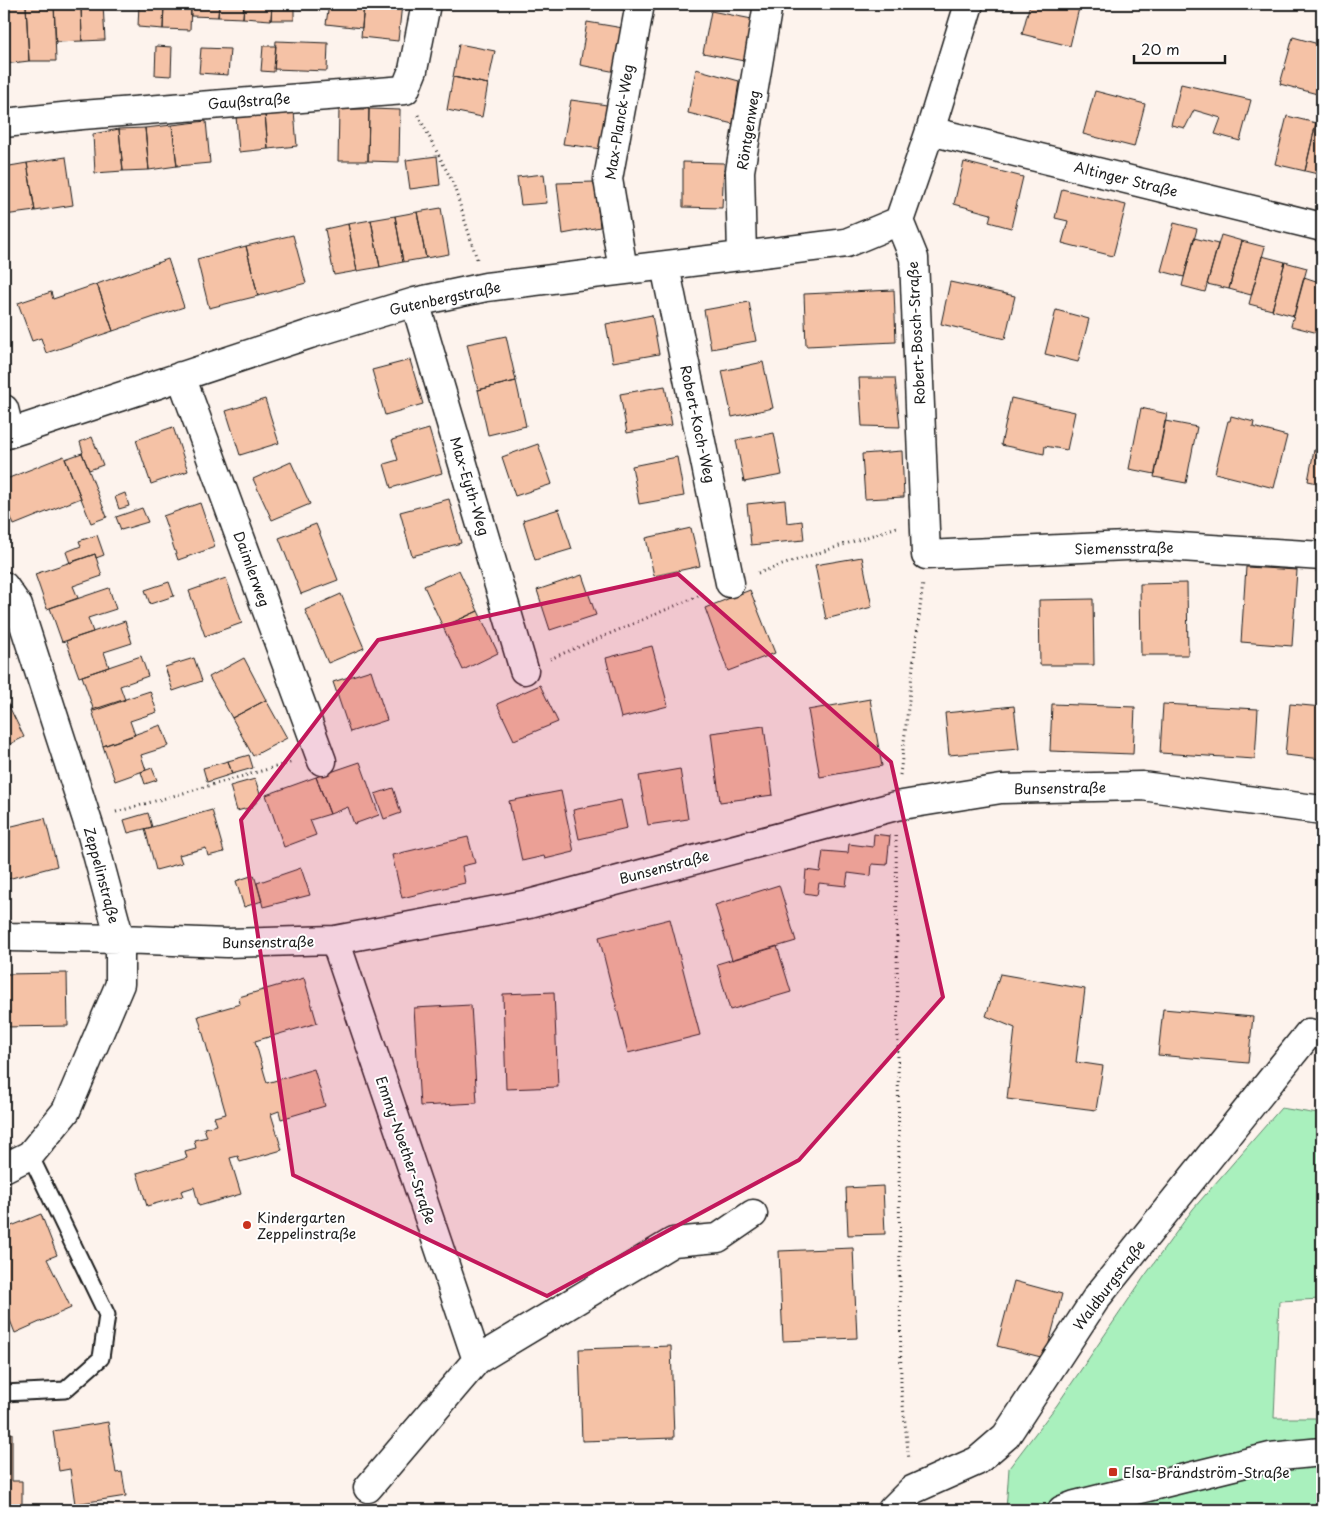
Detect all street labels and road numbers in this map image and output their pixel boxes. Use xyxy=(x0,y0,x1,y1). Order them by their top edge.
street label: Max-Planck-Weg xyxy=(600,63,638,181)
street label: Gaußstraße xyxy=(207,88,291,114)
street label: Röntgenweg xyxy=(731,88,765,172)
street label: Altinger Straße xyxy=(1072,156,1180,202)
street label: Robert-Bosch-Straße xyxy=(902,261,930,405)
street label: Gutenbergstraße xyxy=(387,276,503,320)
street label: Robert-Koch-Weg xyxy=(675,363,721,485)
street label: Max-Eyth-Weg xyxy=(445,434,495,538)
street label: Daimlerweg xyxy=(229,528,275,610)
street label: Siemensstraße xyxy=(1074,537,1174,559)
street label: Bunsenstraße xyxy=(1014,777,1106,799)
street label: Zeppelinstraße xyxy=(79,824,125,926)
street label: Bunsenstraße xyxy=(617,845,711,889)
street label: Bunsenstraße xyxy=(222,931,314,953)
street label: Emmy-Noether-Straße xyxy=(371,1073,441,1227)
street label: Waldburgstraße xyxy=(1068,1235,1150,1335)

